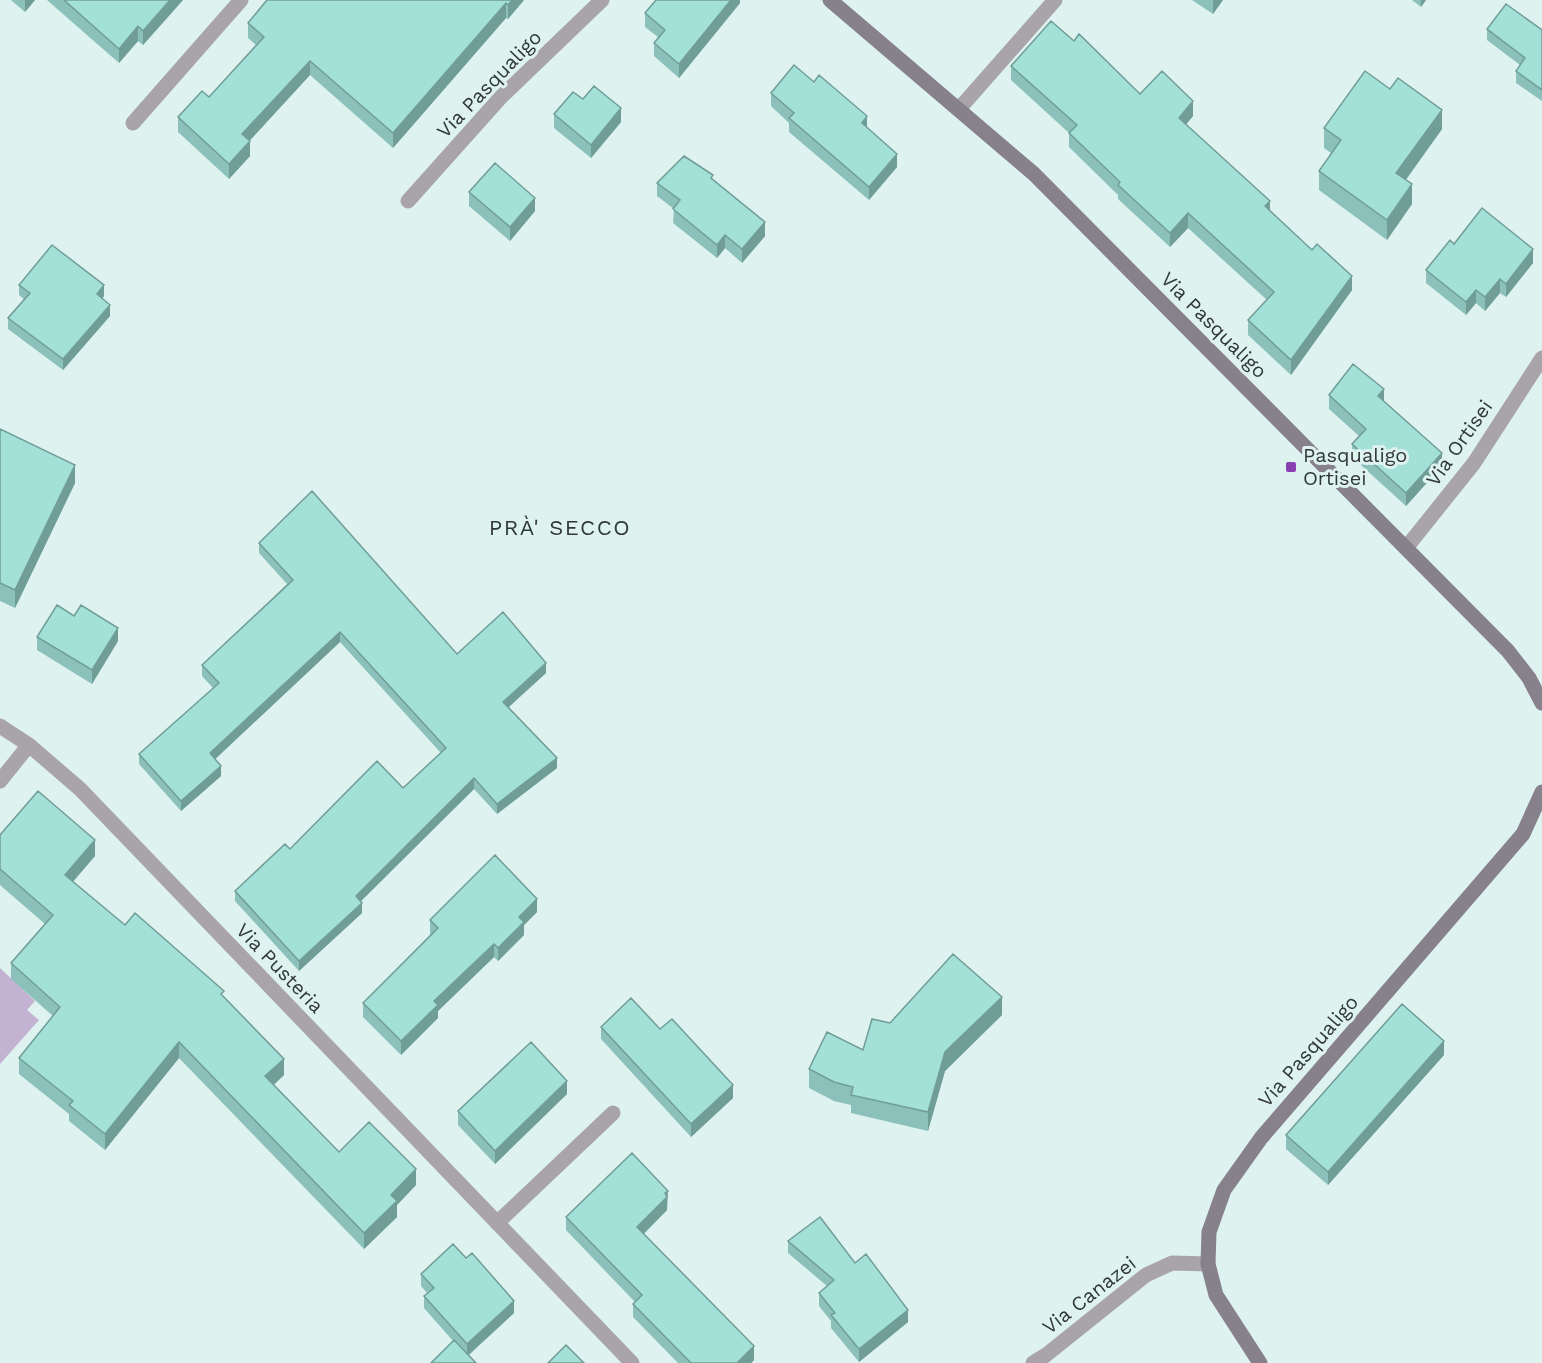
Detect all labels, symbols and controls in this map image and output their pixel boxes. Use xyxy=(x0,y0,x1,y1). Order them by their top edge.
street label: Via Pasqualigo xyxy=(432,25,546,143)
street label: Via Pasqualigo xyxy=(1156,267,1272,383)
street label: Via Ortisei xyxy=(1421,395,1497,491)
place label: Pasqualigo Ortisei xyxy=(1303,443,1407,490)
marker: Pasqualigo Ortisei xyxy=(1284,460,1298,474)
district label: PRÀ' SECCO xyxy=(489,515,631,540)
street label: Via Pusteria xyxy=(231,918,329,1018)
street label: Via Pasqualigo xyxy=(1253,990,1363,1112)
street label: Via Canazei xyxy=(1037,1251,1141,1339)

